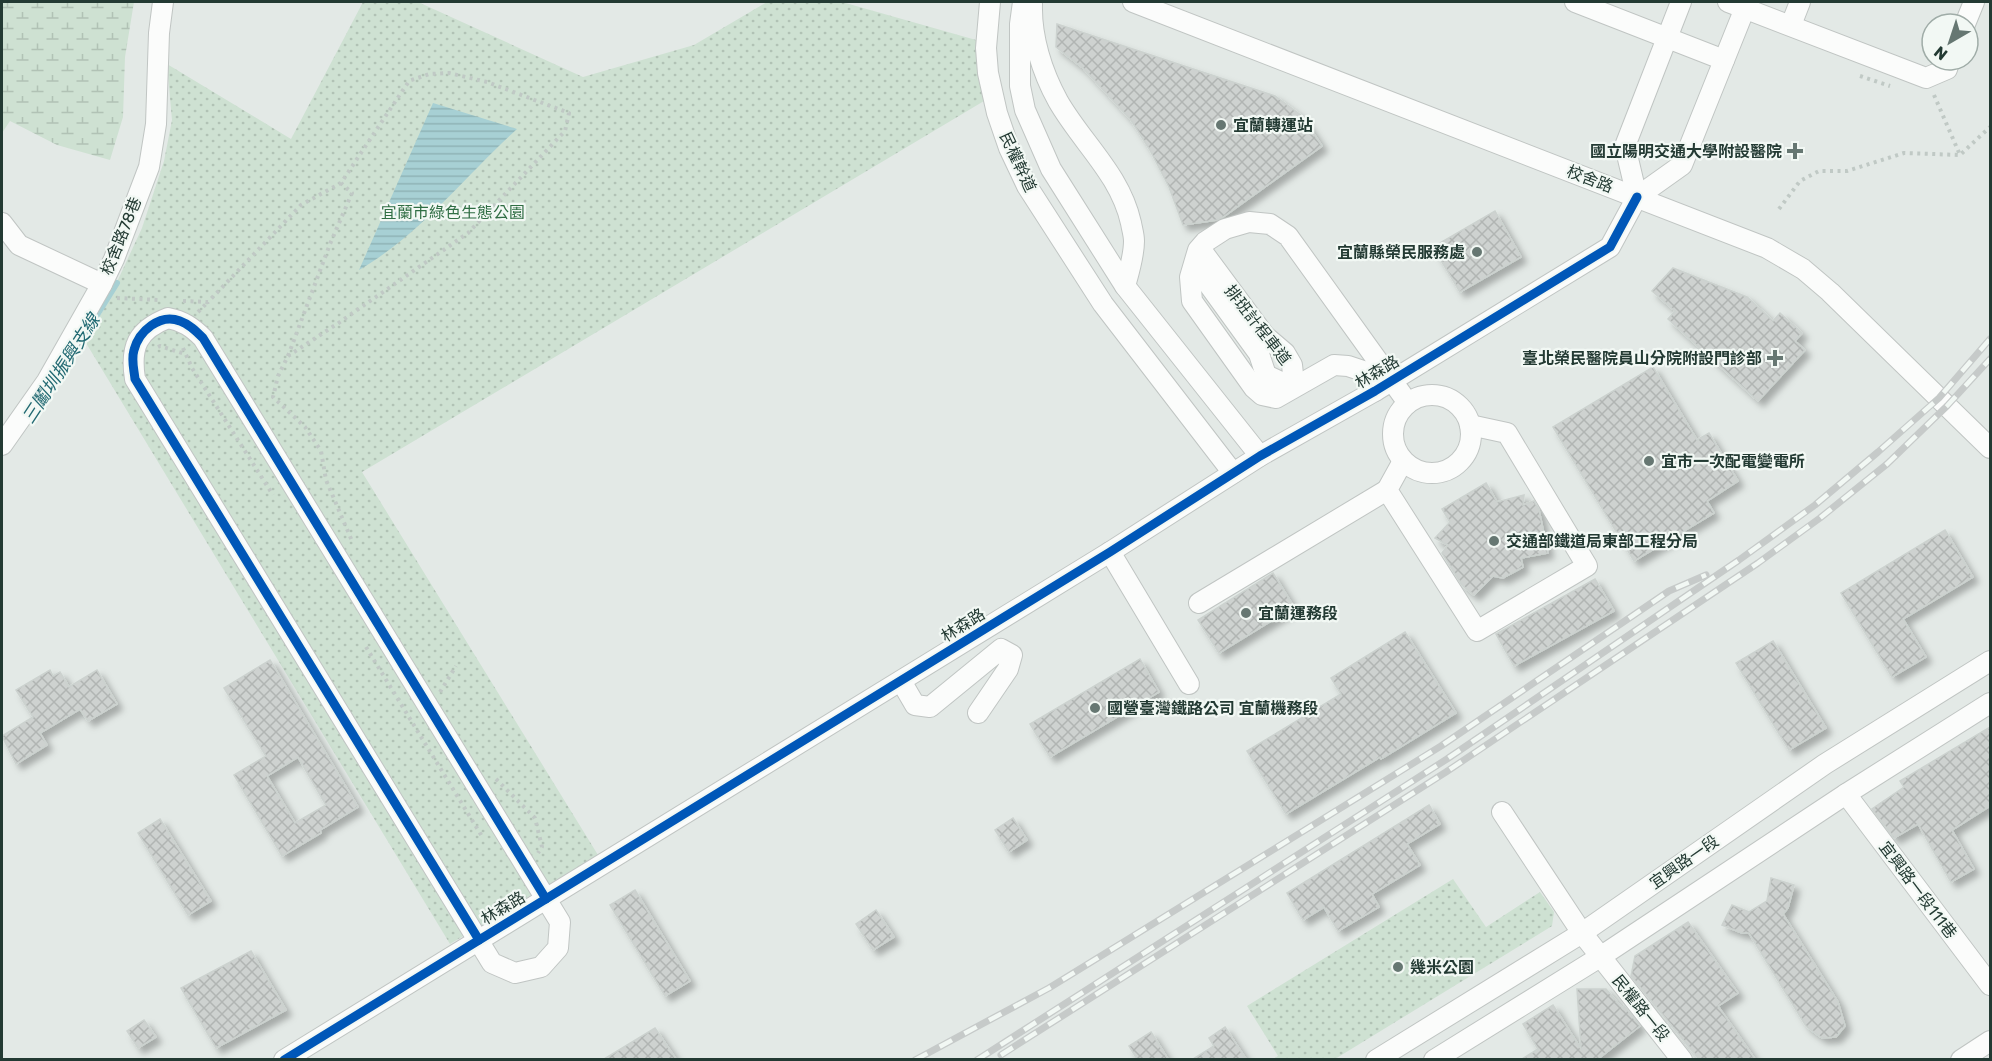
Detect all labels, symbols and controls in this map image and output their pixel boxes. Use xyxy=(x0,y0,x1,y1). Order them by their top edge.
north arrow xyxy=(1920,12,1980,72)
text: N xyxy=(1930,42,1951,64)
place label: 宜蘭轉運站 xyxy=(1233,116,1313,135)
marker: 宜蘭轉運站 xyxy=(1214,118,1228,132)
street label: 民權幹道 xyxy=(996,129,1040,195)
place label: 國立陽明交通大學附設醫院 xyxy=(1590,142,1782,161)
marker: 國立陽明交通大學附設醫院 xyxy=(1786,142,1804,160)
street label: 校舍路 xyxy=(1564,162,1616,196)
street label: 校舍路78巷 xyxy=(97,194,145,278)
park label: 宜蘭市綠色生態公園 xyxy=(381,203,525,222)
place label: 宜蘭縣榮民服務處 xyxy=(1337,243,1465,262)
marker: 宜蘭縣榮民服務處 xyxy=(1470,245,1484,259)
street label: 排班計程車道 xyxy=(1221,281,1295,369)
water label: 三鬮圳振興支線 xyxy=(17,308,106,428)
place label: 臺北榮民醫院員山分院附設門診部 xyxy=(1522,349,1762,368)
marker: 臺北榮民醫院員山分院附設門診部 xyxy=(1766,349,1784,367)
street label: 林森路 xyxy=(1352,351,1402,393)
place label: 宜市一次配電變電所 xyxy=(1661,452,1805,471)
marker: 宜市一次配電變電所 xyxy=(1642,454,1656,468)
place label: 交通部鐵道局東部工程分局 xyxy=(1506,532,1698,551)
marker: 交通部鐵道局東部工程分局 xyxy=(1487,534,1501,548)
street label: 林森路 xyxy=(938,604,988,646)
place label: 宜蘭運務段 xyxy=(1258,604,1338,623)
marker: 宜蘭運務段 xyxy=(1239,606,1253,620)
place label: 國營臺灣鐵路公司 宜蘭機務段 xyxy=(1107,699,1318,718)
marker: 國營臺灣鐵路公司 宜蘭機務段 xyxy=(1088,701,1102,715)
street label: 宜興路一段 xyxy=(1646,831,1722,893)
street label: 宜興路一段111巷 xyxy=(1875,838,1961,942)
street label: 林森路 xyxy=(478,887,528,929)
place label: 幾米公園 xyxy=(1410,958,1474,977)
marker: 幾米公園 xyxy=(1391,960,1405,974)
street label: 民權路一段 xyxy=(1608,971,1674,1045)

